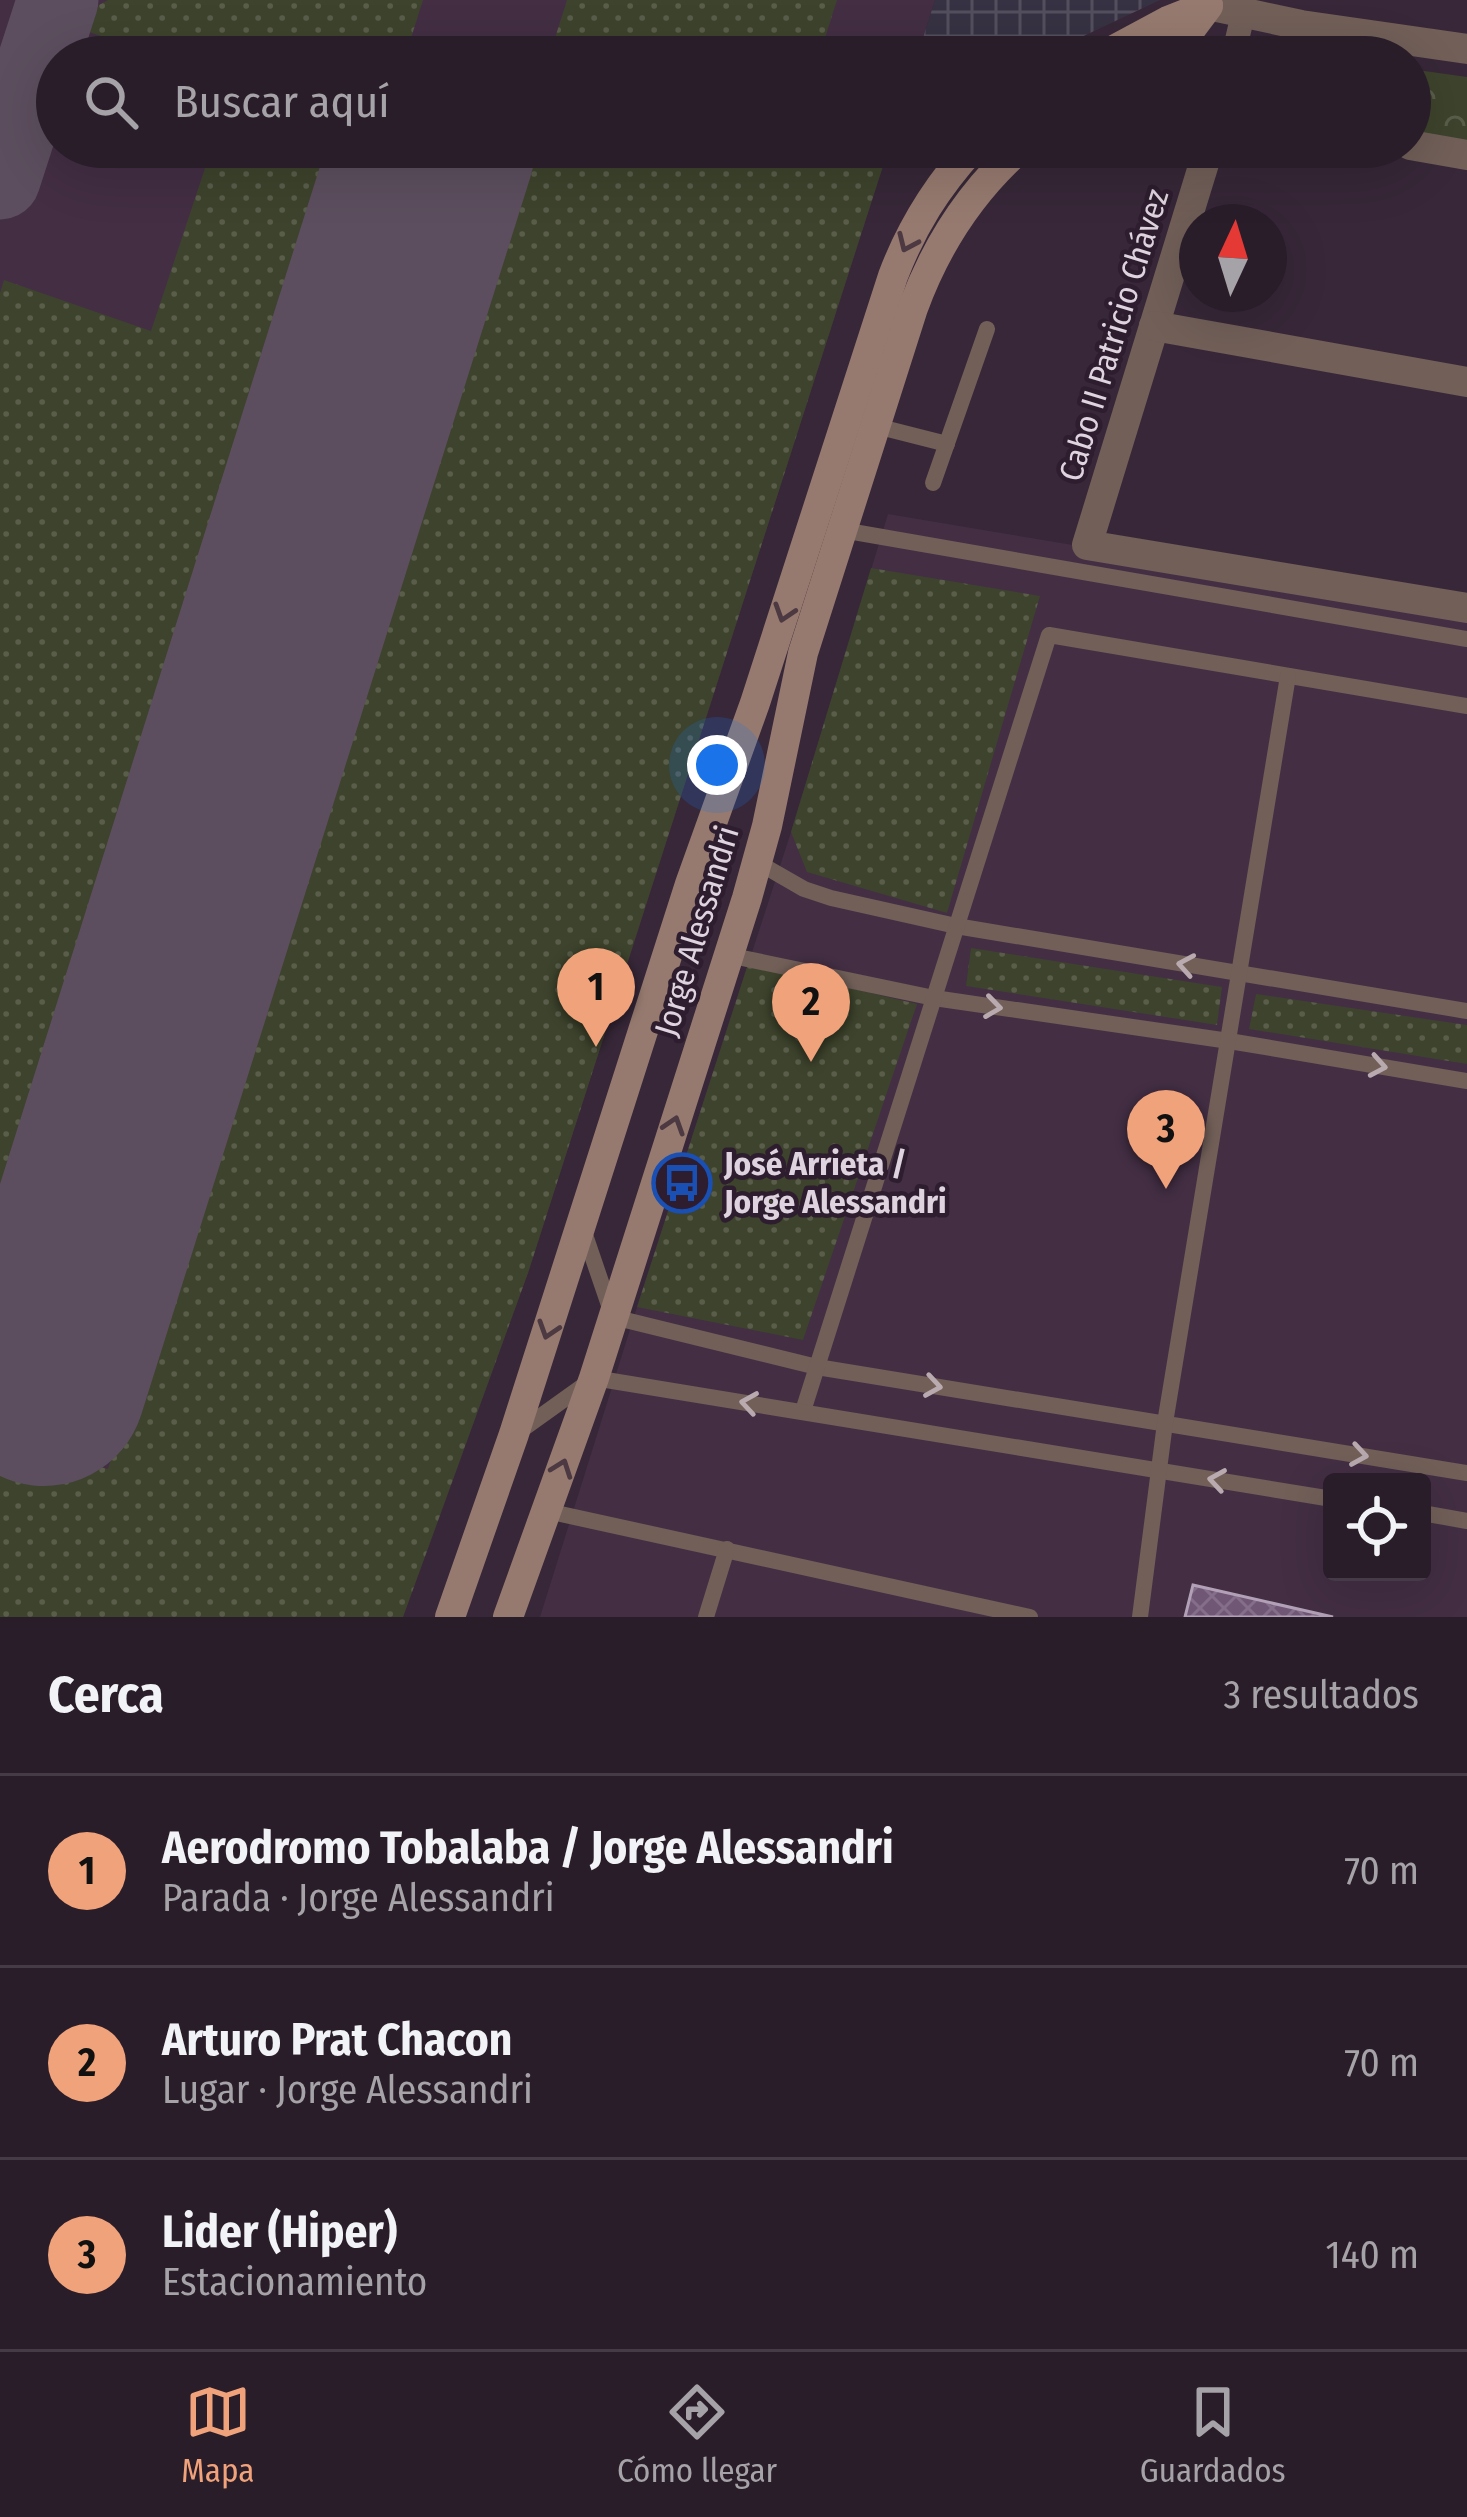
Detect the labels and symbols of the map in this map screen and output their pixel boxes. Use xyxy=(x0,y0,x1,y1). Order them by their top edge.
street label: Cabo II Patricio Chávez xyxy=(1051,184,1177,486)
north arrow xyxy=(1179,204,1287,312)
one-way arrow xyxy=(898,231,921,252)
one-way arrow xyxy=(774,602,799,623)
your location xyxy=(687,735,747,795)
street label: Jorge Alessandri xyxy=(646,821,748,1041)
pin: 1 xyxy=(557,948,635,1047)
one-way arrow xyxy=(1176,953,1196,978)
pin: 2 xyxy=(772,963,850,1062)
one-way arrow xyxy=(983,993,1003,1019)
one-way arrow xyxy=(1368,1053,1388,1078)
pin: 3 xyxy=(1127,1090,1205,1189)
one-way arrow xyxy=(659,1116,684,1137)
place label: José Arrieta / Jorge Alessandri xyxy=(723,1144,947,1222)
bus stop icon: José Arrieta / Jorge Alessandri xyxy=(651,1152,713,1214)
one-way arrow xyxy=(538,1319,563,1340)
one-way arrow xyxy=(923,1372,943,1397)
one-way arrow xyxy=(739,1391,759,1416)
one-way arrow xyxy=(1350,1441,1369,1467)
one-way arrow xyxy=(548,1459,572,1480)
one-way arrow xyxy=(1207,1468,1227,1493)

